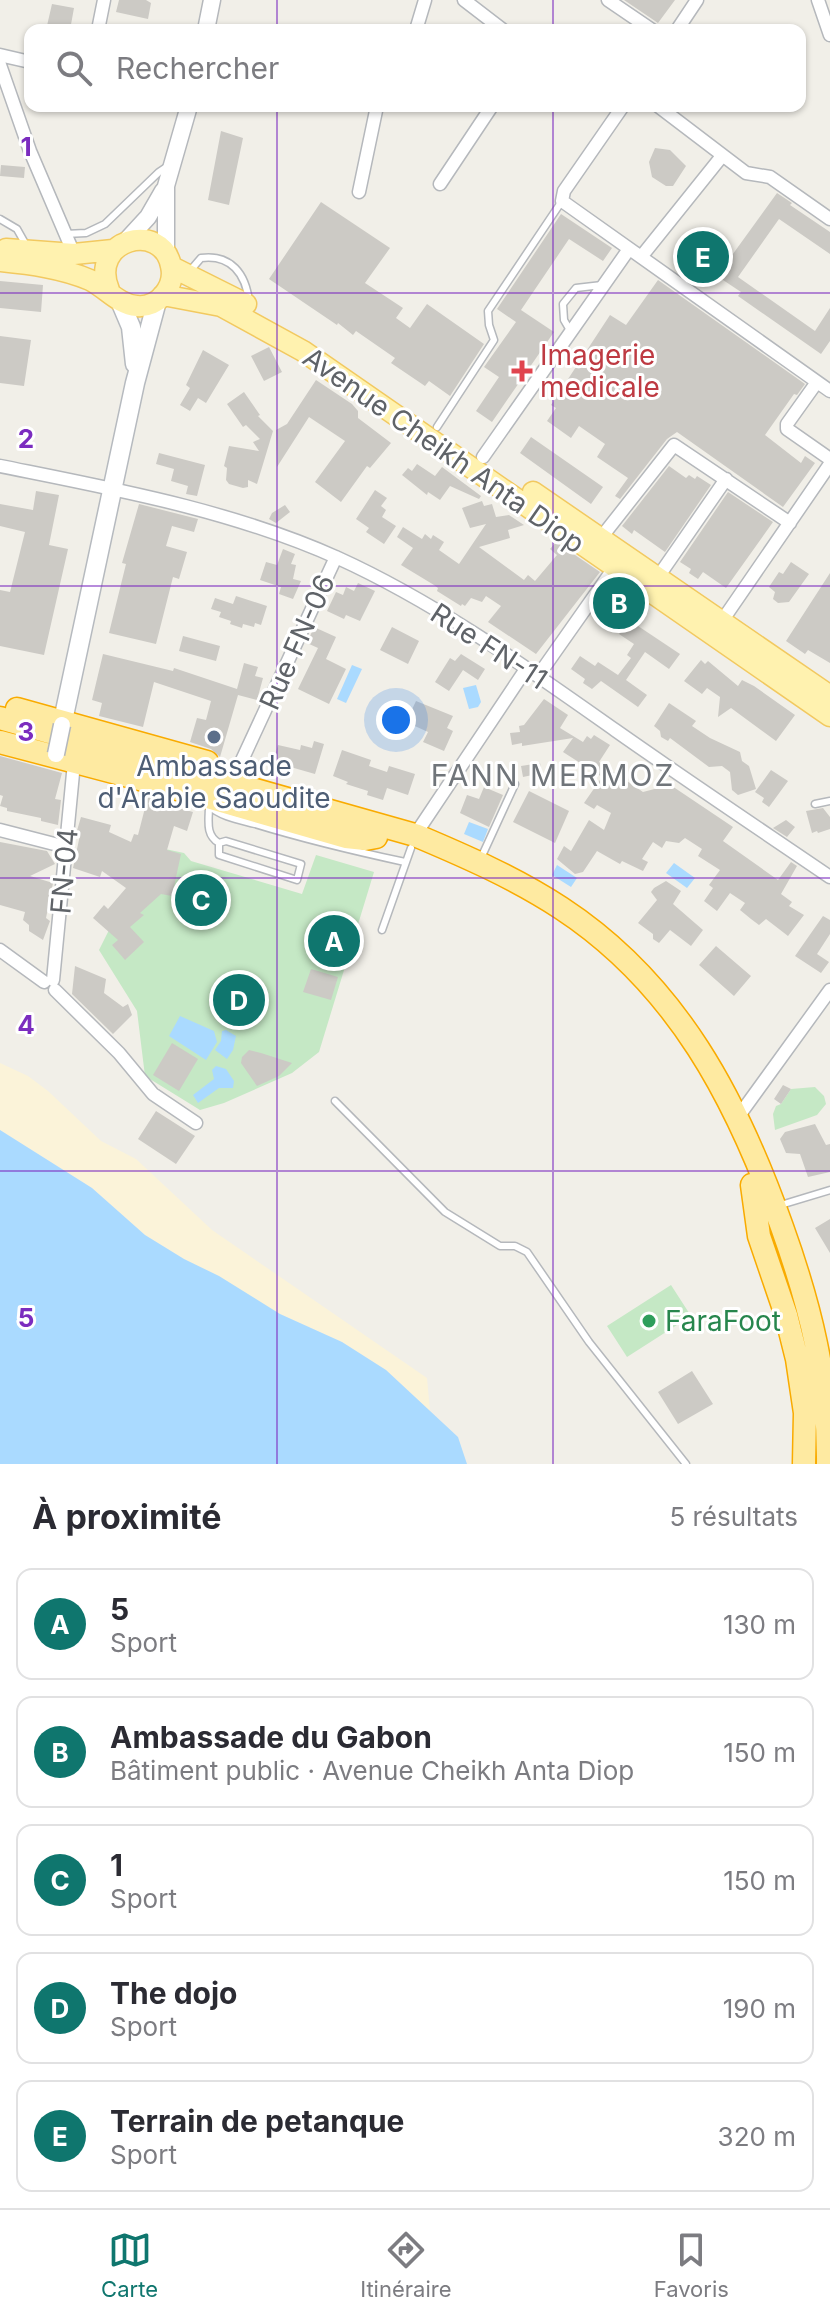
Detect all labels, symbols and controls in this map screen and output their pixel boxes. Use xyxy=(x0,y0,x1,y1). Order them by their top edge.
search box xyxy=(24,24,806,112)
icon: search xyxy=(52,46,96,90)
text: Rechercher xyxy=(116,50,279,86)
text: 1 xyxy=(20,131,32,162)
pin: E xyxy=(677,227,729,287)
place label: Imagerie medicale xyxy=(540,338,660,404)
street label: Avenue Cheikh Anta Diop xyxy=(297,340,591,560)
marker: Imagerie medicale xyxy=(511,360,533,382)
text: 2 xyxy=(18,423,34,454)
street label: Rue FN-06 xyxy=(252,569,342,715)
pin: B xyxy=(593,573,645,633)
street label: Rue FN-11 xyxy=(424,596,554,696)
your location xyxy=(376,700,416,740)
text: 3 xyxy=(18,716,34,747)
marker: Ambassade d'Arabie Saoudite xyxy=(205,728,223,746)
place label: Ambassade d'Arabie Saoudite xyxy=(97,749,331,815)
district label: FANN MERMOZ xyxy=(431,757,675,793)
street label: FN-04 xyxy=(43,827,85,915)
pin: C xyxy=(175,870,227,930)
pin: A xyxy=(308,911,360,971)
pin: D xyxy=(213,970,265,1030)
text: 4 xyxy=(17,1009,35,1040)
text: 5 xyxy=(18,1302,34,1333)
place label: FaraFoot xyxy=(665,1304,781,1338)
marker: FaraFoot xyxy=(640,1312,658,1330)
text: À proximité xyxy=(32,1496,222,1537)
text: 5 résultats xyxy=(669,1501,798,1532)
text: 5 xyxy=(110,1591,129,1627)
text: A xyxy=(50,1609,70,1640)
text: 130 m xyxy=(723,1609,796,1640)
text: Sport xyxy=(110,1627,177,1658)
text: Ambassade du Gabon xyxy=(110,1719,432,1755)
text: B xyxy=(51,1737,69,1768)
text: 150 m xyxy=(723,1737,796,1768)
text: Bâtiment public · Avenue Cheikh Anta Diop xyxy=(110,1755,634,1786)
text: 1 xyxy=(110,1847,123,1883)
text: C xyxy=(50,1865,70,1896)
text: 150 m xyxy=(723,1865,796,1896)
text: Sport xyxy=(110,1883,177,1914)
text: The dojo xyxy=(110,1975,238,2011)
text: D xyxy=(51,1993,69,2024)
text: 190 m xyxy=(723,1993,796,2024)
text: Sport xyxy=(110,2011,177,2042)
text: Terrain de petanque xyxy=(110,2103,404,2139)
text: E xyxy=(52,2121,68,2152)
text: 320 m xyxy=(718,2121,796,2152)
text: Sport xyxy=(110,2139,177,2170)
tab: Carte xyxy=(101,2228,158,2302)
tab: Itinéraire xyxy=(360,2228,451,2302)
tab: Favoris xyxy=(654,2228,729,2302)

